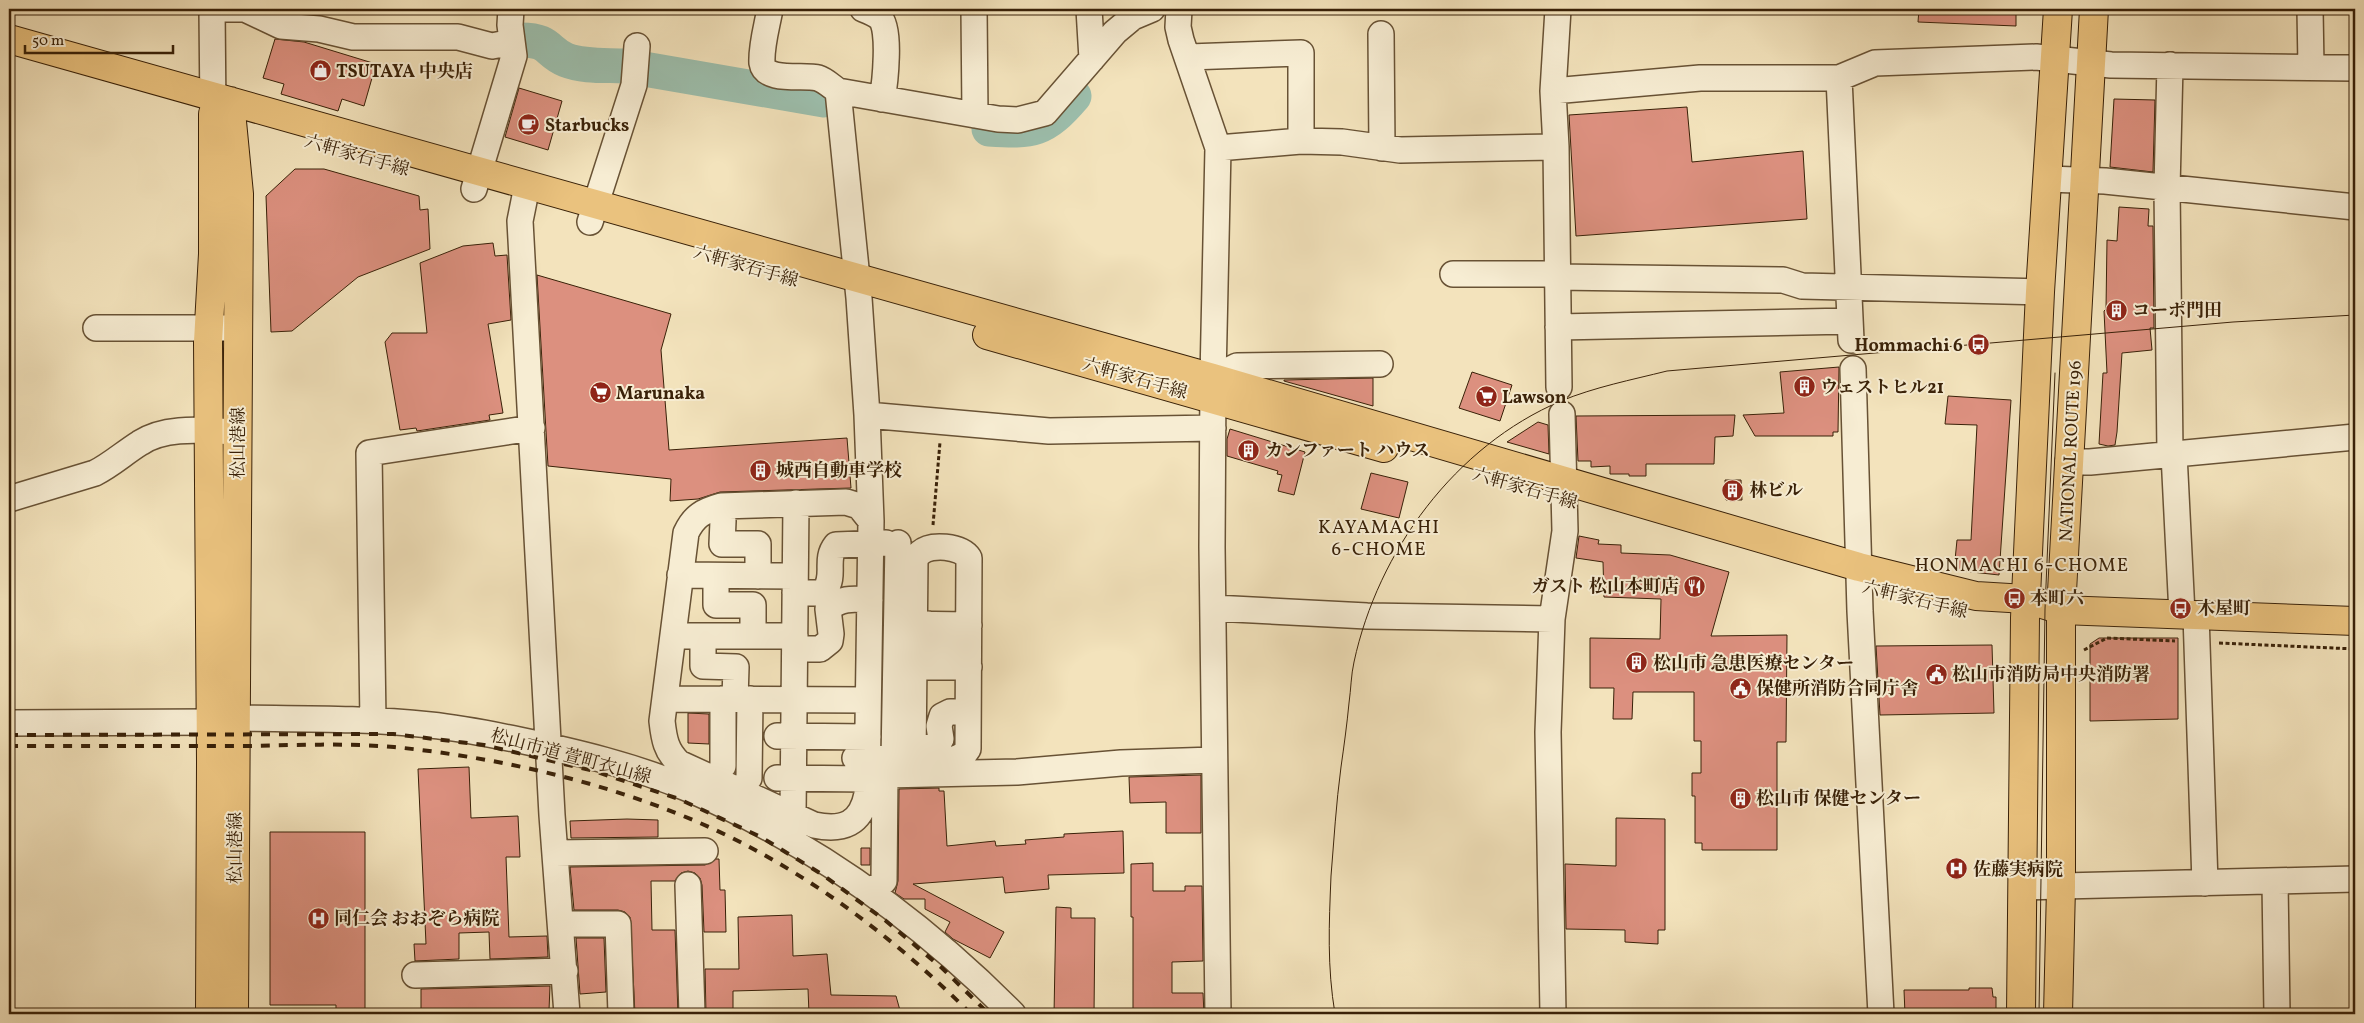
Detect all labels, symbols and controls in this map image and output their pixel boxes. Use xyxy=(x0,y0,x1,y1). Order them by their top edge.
scale bar xyxy=(25,22,172,54)
text: 50 m xyxy=(32,31,64,52)
shop icon: TSUTAYA 中央店 xyxy=(308,59,332,83)
place label: TSUTAYA 中央店 xyxy=(336,60,473,85)
cafe icon: Starbucks xyxy=(517,113,541,137)
place label: Starbucks xyxy=(545,114,629,139)
street label: 六軒家石手線 xyxy=(301,130,412,183)
street label: 六軒家石手線 xyxy=(690,241,801,294)
building icon: コーポ門田 xyxy=(2104,298,2128,322)
place label: コーポ門田 xyxy=(2132,299,2222,324)
bus stop icon: Hommachi 6 xyxy=(1967,333,1991,357)
place label: Hommachi 6 xyxy=(1854,334,1963,359)
street label: 六軒家石手線 xyxy=(1079,353,1190,406)
street label: NATIONAL ROUTE 196 xyxy=(2054,360,2089,542)
building icon: ウェストヒル21 xyxy=(1792,375,1816,399)
place label: ウェストヒル21 xyxy=(1820,376,1944,401)
supermarket icon: Marunaka xyxy=(588,381,612,405)
place label: Marunaka xyxy=(616,382,705,407)
supermarket icon: Lawson xyxy=(1474,385,1498,409)
place label: Lawson xyxy=(1502,386,1567,411)
street label: 松山港線 xyxy=(227,407,252,479)
building icon: カンファート ハウス xyxy=(1237,438,1261,462)
place label: カンファート ハウス xyxy=(1265,439,1430,464)
building icon: 城西自動車学校 xyxy=(748,458,772,482)
place label: 城西自動車学校 xyxy=(776,459,902,484)
street label: 六軒家石手線 xyxy=(1469,463,1580,516)
building icon: 林ビル xyxy=(1721,478,1745,502)
place label: 林ビル xyxy=(1749,479,1803,504)
district label: KAYAMACHI 6-CHOME xyxy=(1318,515,1440,563)
district label: HONMACHI 6-CHOME xyxy=(1915,553,2129,579)
restaurant icon: ガスト 松山本町店 xyxy=(1683,574,1707,598)
place label: ガスト 松山本町店 xyxy=(1531,575,1679,600)
street label: 六軒家石手線 xyxy=(1859,575,1970,626)
bus stop icon: 本町六 xyxy=(2002,586,2026,610)
place label: 本町六 xyxy=(2030,587,2084,612)
bus stop icon: 木屋町 xyxy=(2169,596,2193,620)
place label: 木屋町 xyxy=(2197,597,2251,622)
building icon: 松山市 急患医療センター xyxy=(1625,651,1649,675)
place label: 松山市 急患医療センター xyxy=(1653,652,1854,677)
public building icon: 松山市消防局中央消防署 xyxy=(1924,662,1948,686)
place label: 松山市消防局中央消防署 xyxy=(1952,663,2150,688)
public building icon: 保健所消防合同庁舎 xyxy=(1728,676,1752,700)
place label: 保健所消防合同庁舎 xyxy=(1756,677,1918,702)
street label: 松山市道 萱町衣山線 xyxy=(487,724,654,791)
building icon: 松山市 保健センター xyxy=(1728,786,1752,810)
place label: 松山市 保健センター xyxy=(1756,787,1921,812)
street label: 松山港線 xyxy=(224,812,249,884)
hospital icon: 佐藤実病院 xyxy=(1945,857,1969,881)
place label: 佐藤実病院 xyxy=(1973,858,2063,883)
hospital icon: 同仁会 おおぞら病院 xyxy=(306,906,330,930)
place label: 同仁会 おおぞら病院 xyxy=(334,907,500,932)

